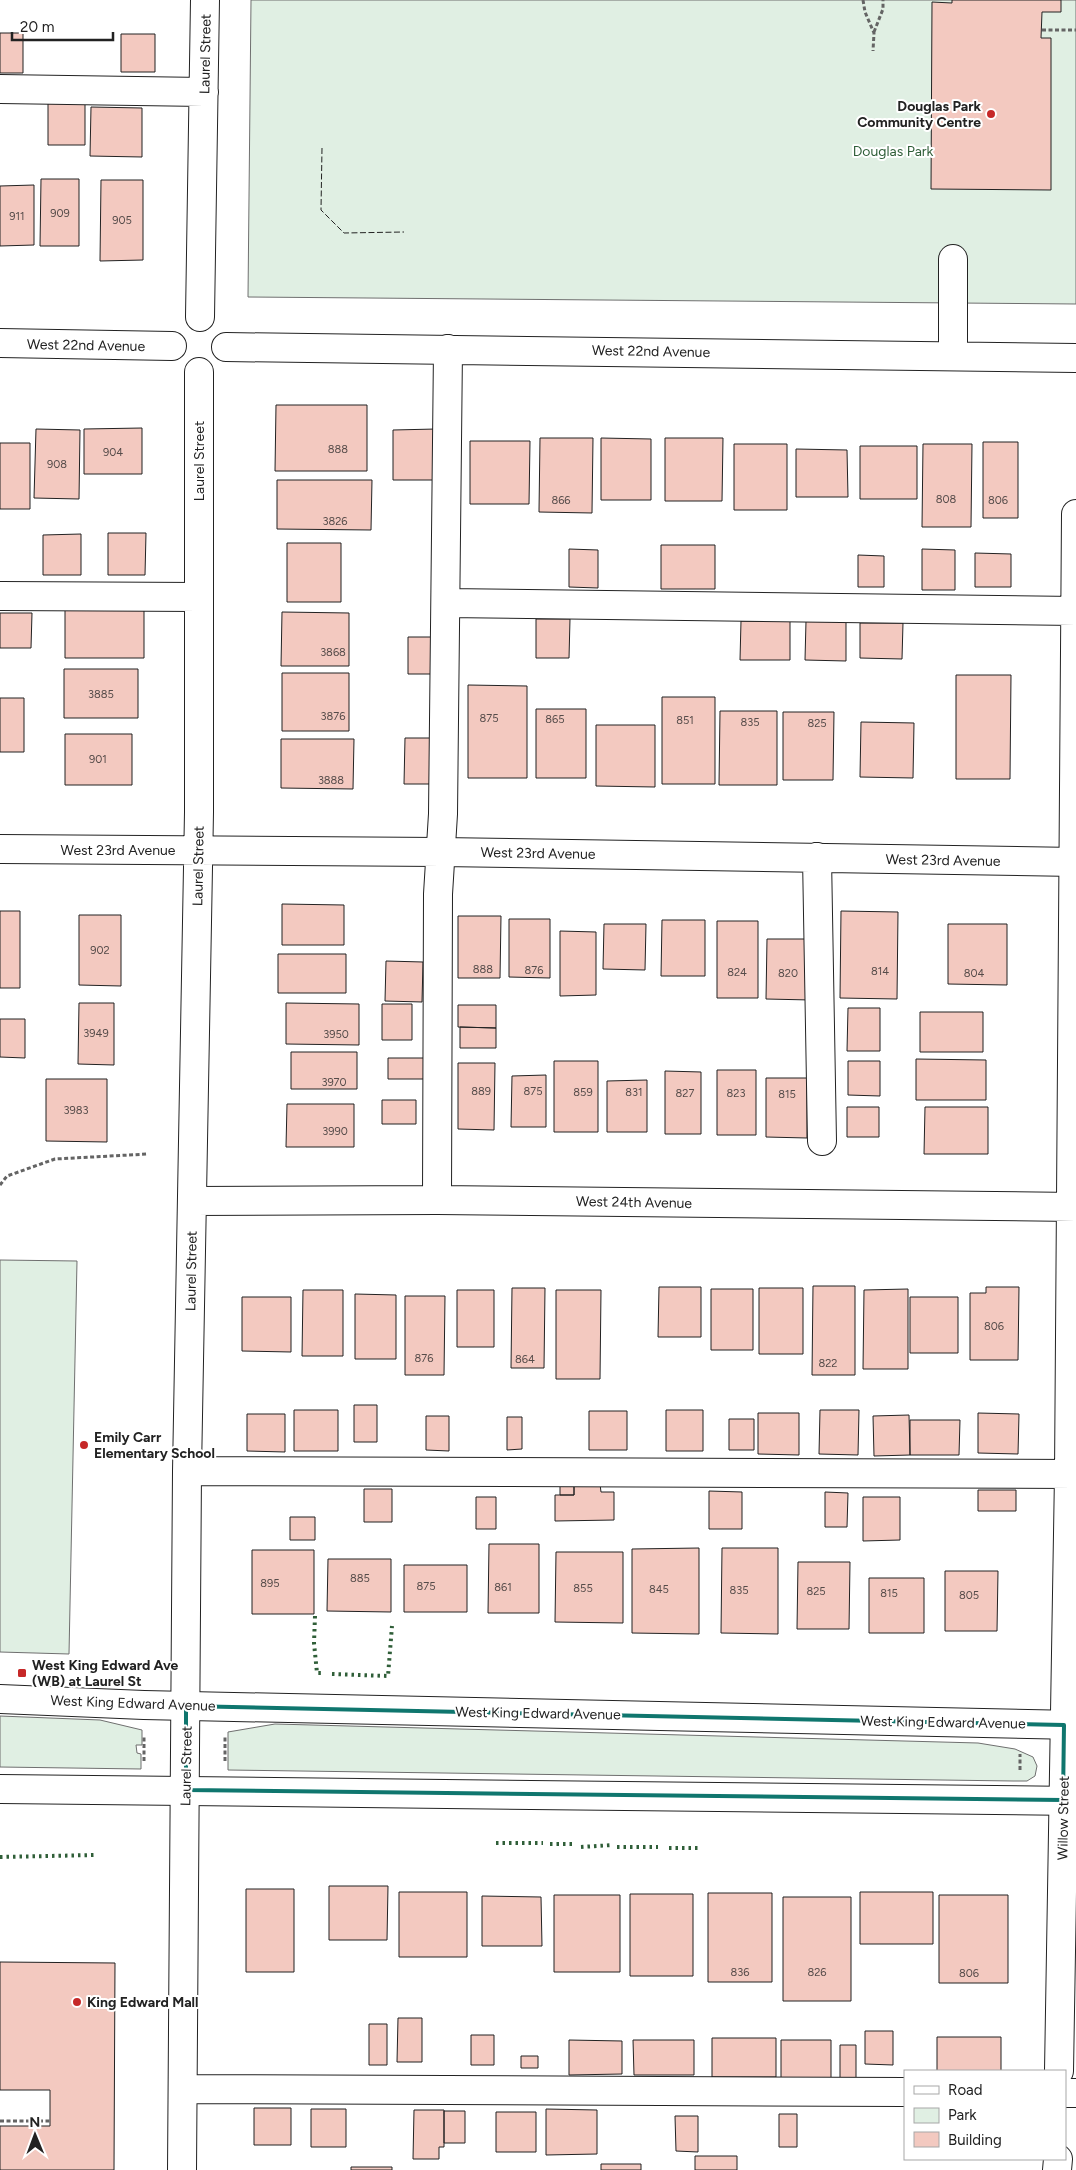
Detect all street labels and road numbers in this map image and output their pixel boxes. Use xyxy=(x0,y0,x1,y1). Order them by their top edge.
street label: Laurel Street xyxy=(196,14,215,94)
street label: West 22nd Avenue xyxy=(27,336,146,355)
street label: West 22nd Avenue xyxy=(592,342,711,361)
street label: Laurel Street xyxy=(191,421,208,501)
street label: Laurel Street xyxy=(189,826,208,906)
street label: West 23rd Avenue xyxy=(61,842,176,859)
street label: West 23rd Avenue xyxy=(480,844,596,863)
street label: West 23rd Avenue xyxy=(885,851,1001,870)
street label: West 24th Avenue xyxy=(576,1193,693,1212)
street label: Laurel Street xyxy=(182,1231,201,1311)
street label: West King Edward Avenue xyxy=(50,1692,216,1715)
street label: West King Edward Avenue xyxy=(455,1704,621,1723)
street label: West King Edward Avenue xyxy=(860,1713,1026,1732)
street label: Laurel Street xyxy=(177,1726,196,1806)
street label: Willow Street xyxy=(1054,1776,1073,1860)

